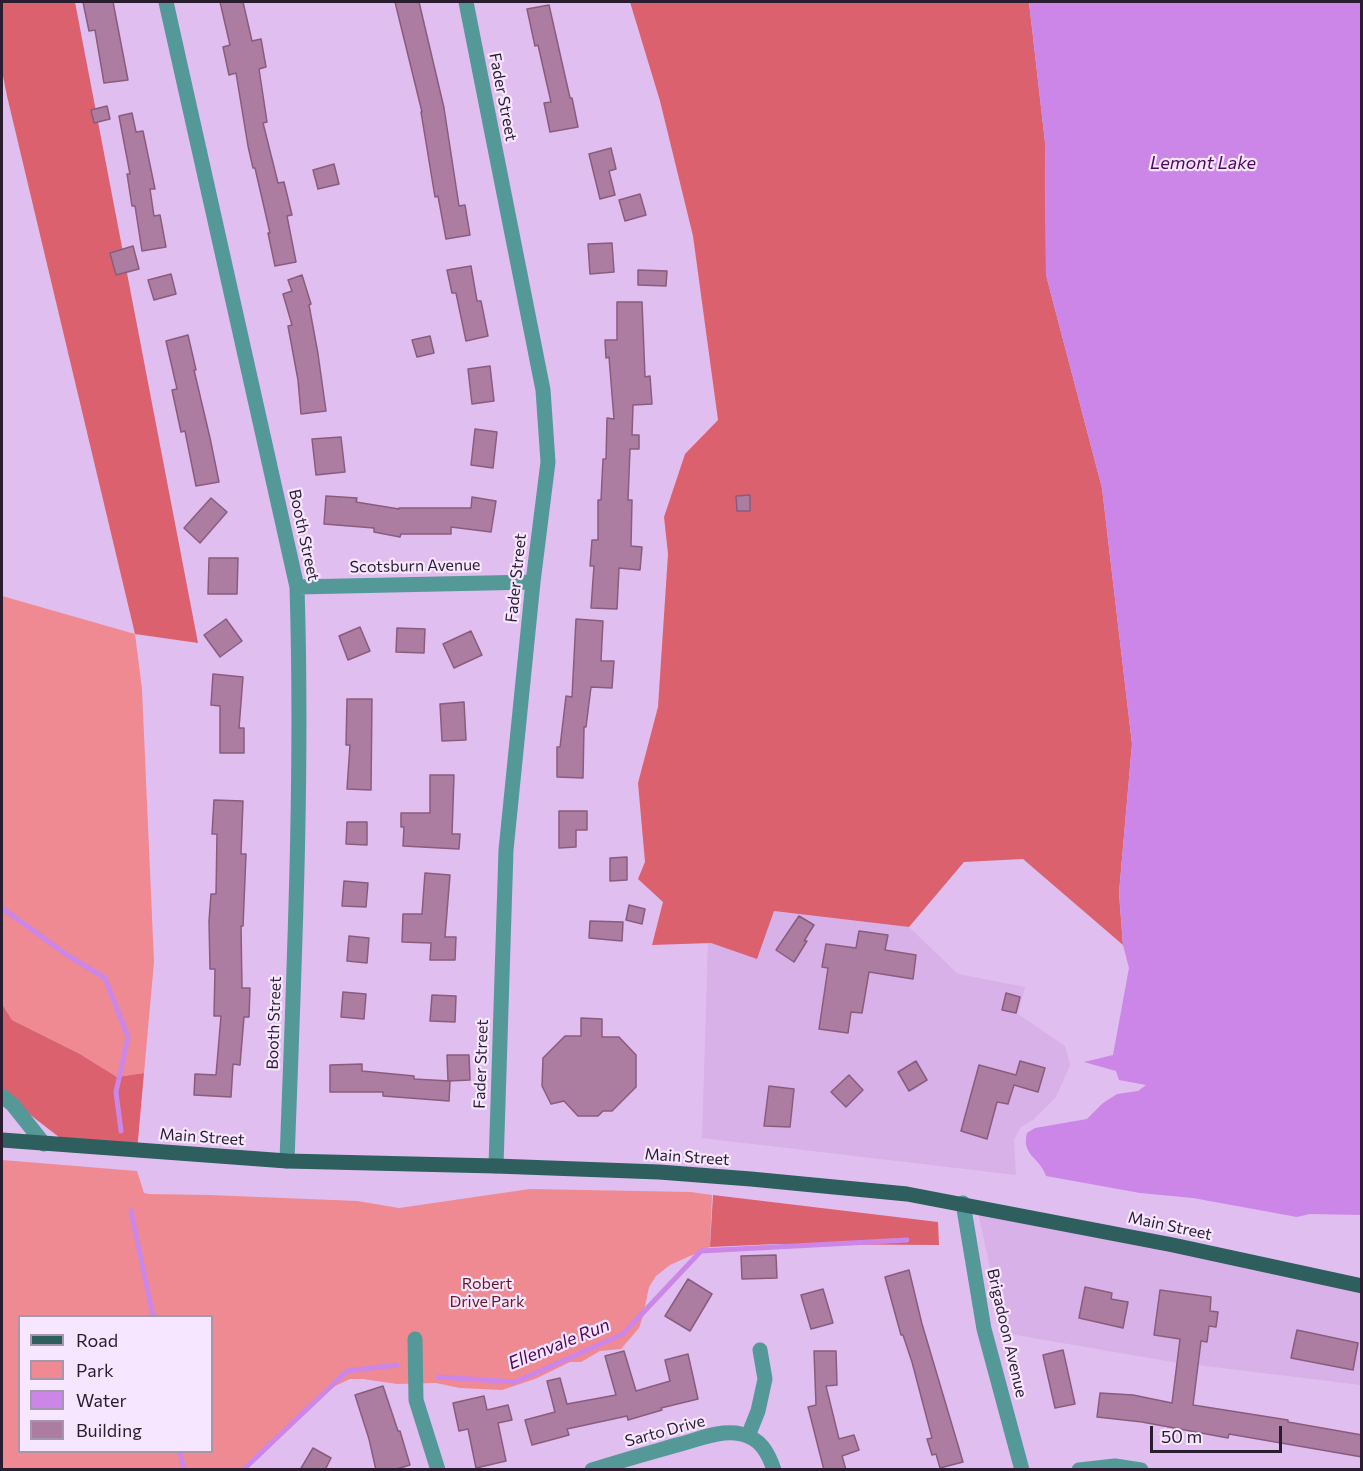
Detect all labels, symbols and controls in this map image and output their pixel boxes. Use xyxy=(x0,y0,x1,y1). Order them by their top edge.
street label: Fader Street xyxy=(485,51,521,143)
water label: Lemont Lake xyxy=(1150,152,1256,174)
street label: Booth Street xyxy=(285,487,323,583)
street label: Fader Street xyxy=(502,532,530,624)
street label: Scotsburn Avenue xyxy=(349,555,481,577)
street label: Booth Street xyxy=(263,976,285,1070)
street label: Fader Street xyxy=(470,1019,492,1109)
street label: Main Street xyxy=(159,1124,245,1150)
street label: Main Street xyxy=(644,1144,730,1170)
street label: Main Street xyxy=(1126,1208,1214,1244)
street label: Brigadoon Avenue xyxy=(983,1267,1031,1399)
park label: Robert Drive Park xyxy=(449,1274,525,1312)
water label: Ellenvale Run xyxy=(505,1314,613,1374)
legend xyxy=(18,1315,213,1453)
text: Road xyxy=(76,1329,118,1351)
text: Park xyxy=(76,1359,114,1381)
text: Water xyxy=(76,1389,127,1411)
street label: Sarto Drive xyxy=(623,1411,707,1451)
scale bar xyxy=(1153,1414,1285,1452)
text: Building xyxy=(76,1419,142,1441)
text: 50 m xyxy=(1161,1425,1202,1447)

